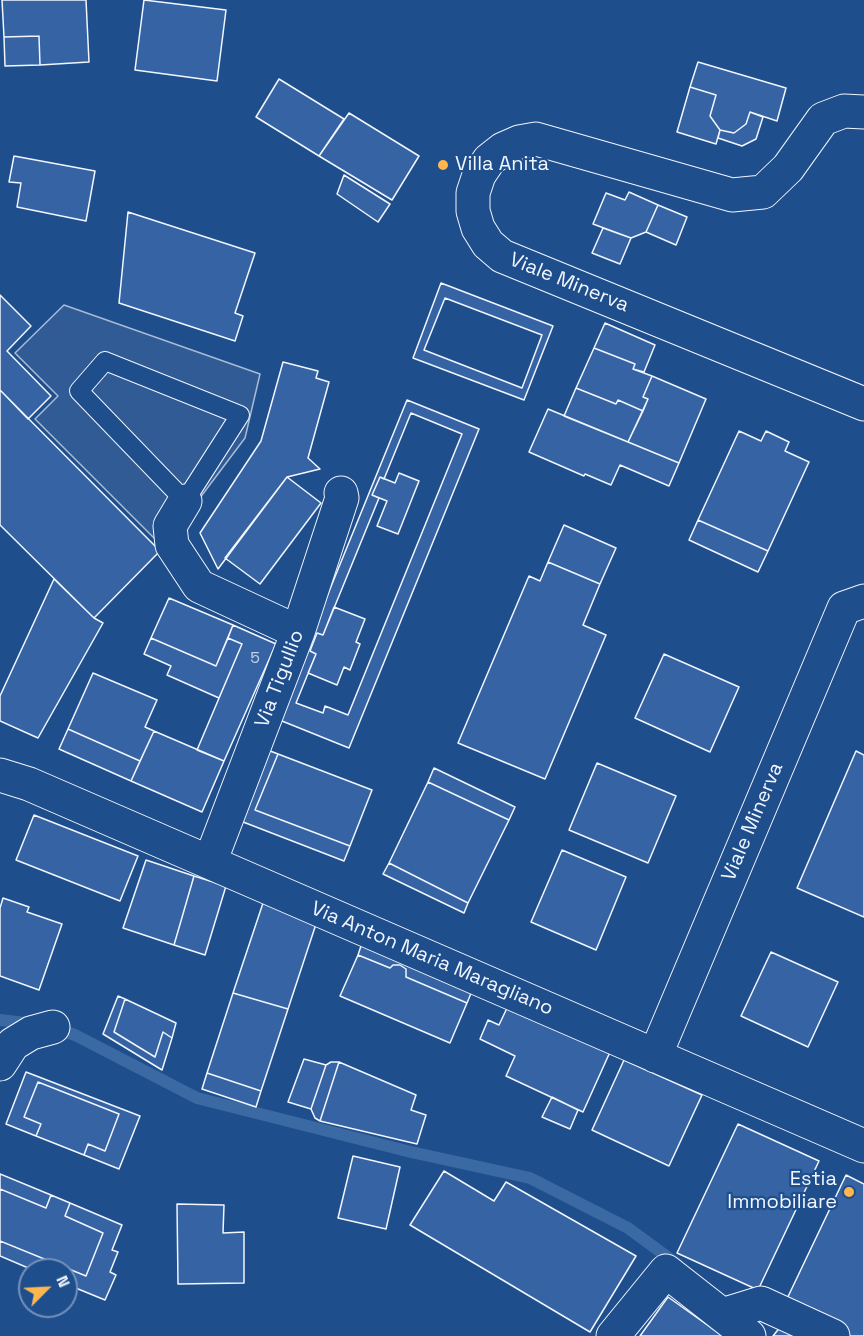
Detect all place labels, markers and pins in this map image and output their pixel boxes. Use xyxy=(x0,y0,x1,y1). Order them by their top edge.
place label: Villa Anita xyxy=(455,153,549,177)
marker: Villa Anita xyxy=(436,158,450,172)
place label: Estia Immobiliare xyxy=(727,1168,837,1215)
marker: Estia Immobiliare xyxy=(842,1185,856,1199)

